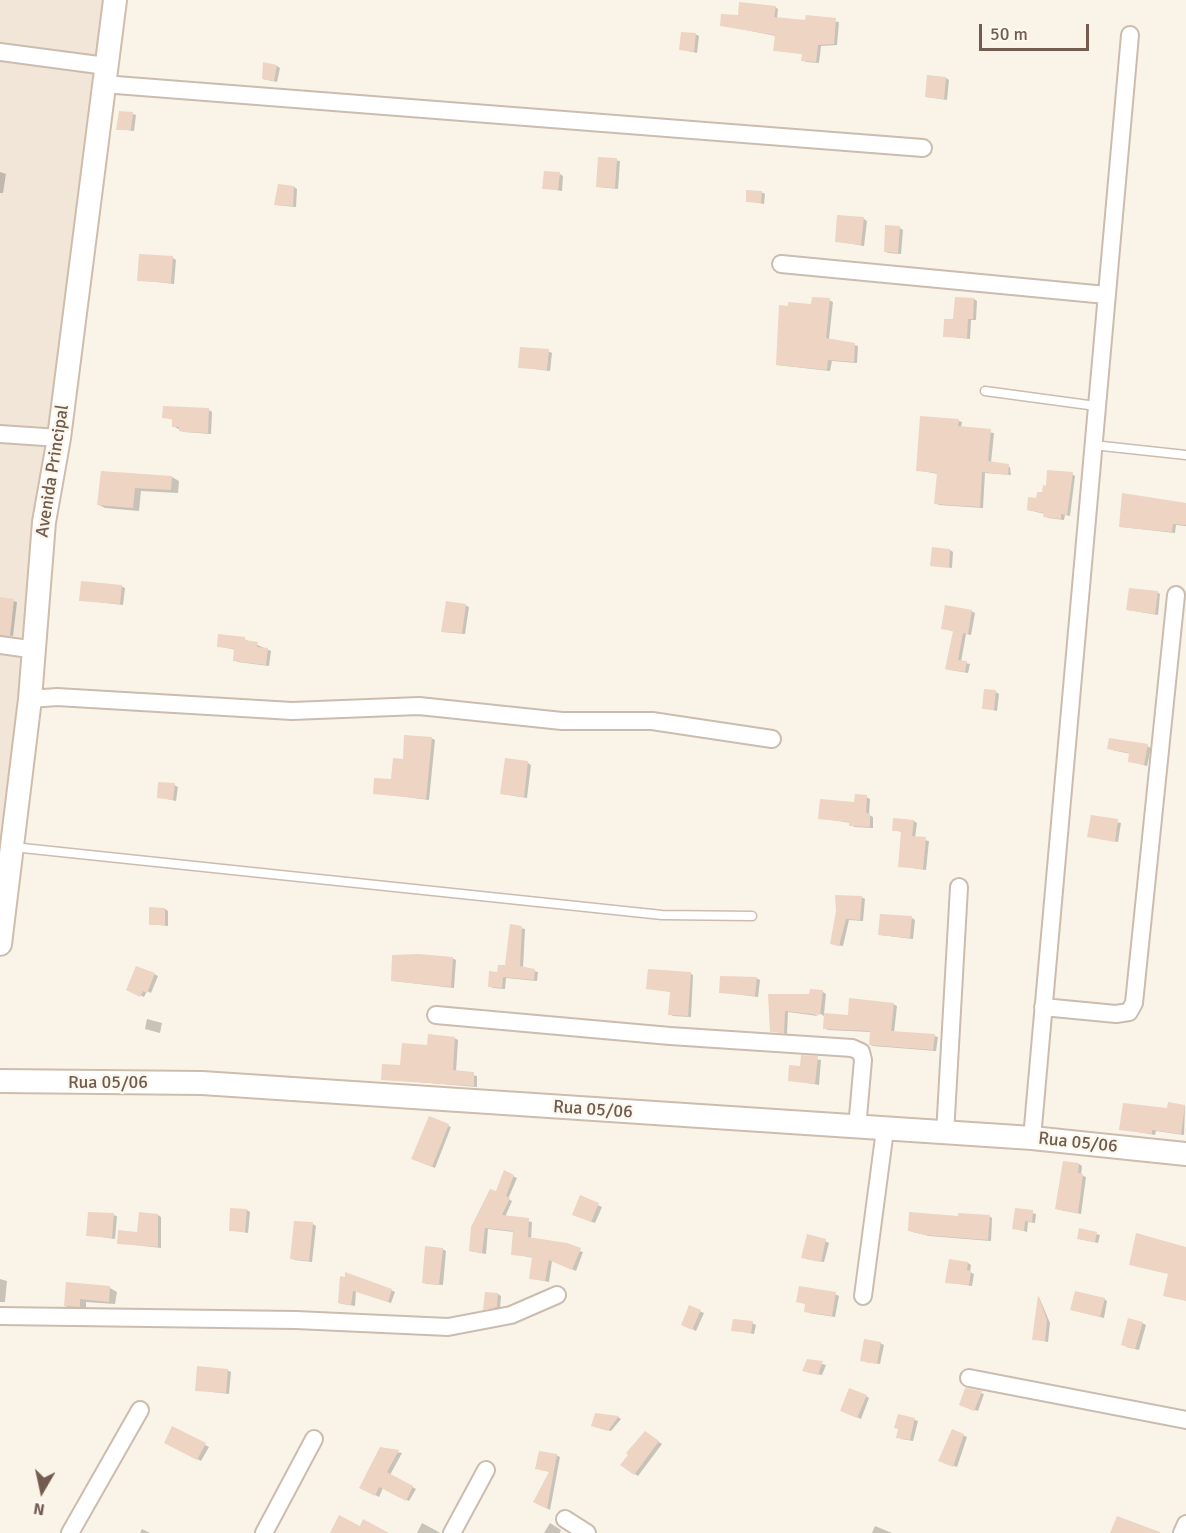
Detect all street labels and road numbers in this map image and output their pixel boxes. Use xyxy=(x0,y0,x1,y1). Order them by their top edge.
street label: Avenida Principal xyxy=(32,403,74,539)
street label: Rua 05/06 xyxy=(68,1072,148,1094)
street label: Rua 05/06 xyxy=(552,1096,634,1124)
street label: Rua 05/06 xyxy=(1037,1128,1119,1158)

